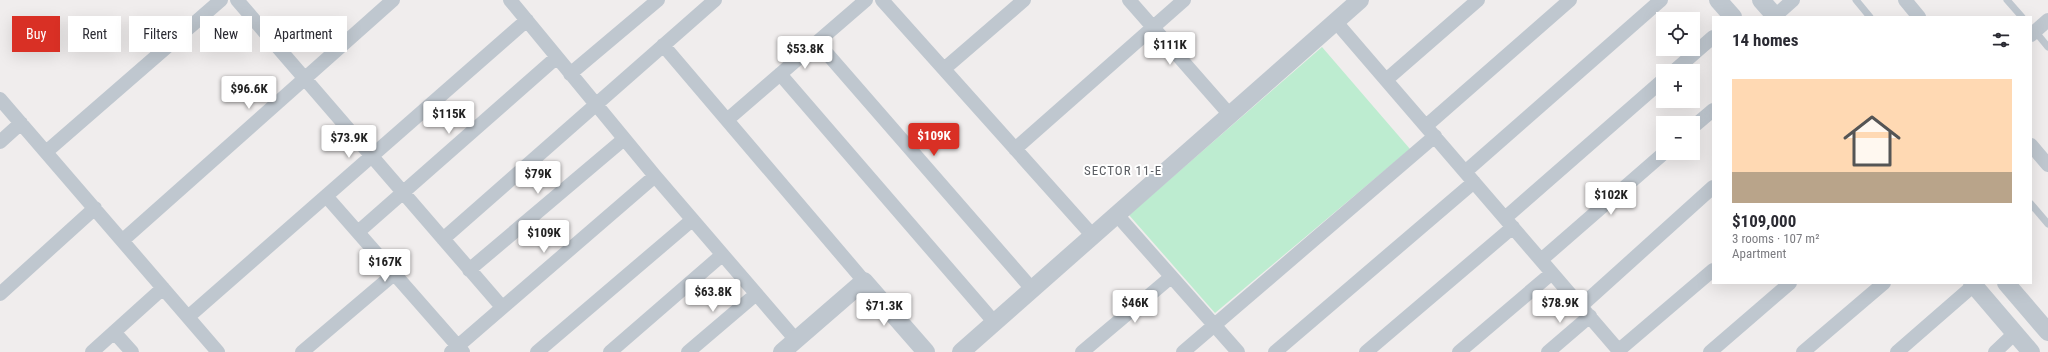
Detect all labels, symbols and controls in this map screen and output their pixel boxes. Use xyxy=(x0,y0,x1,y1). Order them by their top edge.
map controls xyxy=(1656,12,1700,160)
button: locate xyxy=(1656,12,1700,56)
chip: Buy xyxy=(12,16,60,52)
chip: Rent xyxy=(68,16,121,52)
chip: Filters xyxy=(129,16,192,52)
chip: New xyxy=(200,16,252,52)
chip: Apartment xyxy=(260,16,347,52)
icon: filters xyxy=(1990,29,2012,51)
text: 14 homes xyxy=(1732,30,1798,50)
pin: $111K xyxy=(1142,32,1198,66)
pin: $53.8K xyxy=(772,36,838,70)
text: $111K xyxy=(1153,37,1187,52)
text: $53.8K xyxy=(786,41,824,56)
button: + xyxy=(1656,64,1700,108)
pin: $96.6K xyxy=(216,76,282,110)
text: $96.6K xyxy=(230,81,268,96)
pin: $115K xyxy=(421,101,477,135)
icon: home xyxy=(1836,105,1908,177)
text: $115K xyxy=(432,106,466,121)
button: − xyxy=(1656,116,1700,160)
pin: $109K xyxy=(906,123,962,157)
pin: $73.9K xyxy=(316,125,382,159)
text: $109K xyxy=(917,128,951,143)
text: $73.9K xyxy=(330,130,368,145)
pin: $79K xyxy=(514,161,562,195)
district label: SECTOR 11-E xyxy=(1084,163,1162,178)
text: $79K xyxy=(525,166,551,181)
pin: $102K xyxy=(1583,182,1639,216)
text: $102K xyxy=(1594,187,1628,202)
text: $109,000 xyxy=(1732,211,1796,231)
pin: $109K xyxy=(516,220,572,254)
text: $109K xyxy=(527,225,561,240)
text: 3 rooms · 107 m² xyxy=(1732,231,1819,246)
text: Apartment xyxy=(1732,246,1786,261)
pin: $167K xyxy=(357,249,413,283)
text: $167K xyxy=(368,254,402,269)
pin: $63.8K xyxy=(680,279,746,313)
text: $63.8K xyxy=(694,284,732,299)
pin: $46K xyxy=(1111,290,1159,324)
pin: $78.9K xyxy=(1527,290,1593,324)
pin: $71.3K xyxy=(851,293,917,327)
text: $46K xyxy=(1122,295,1148,310)
text: $78.9K xyxy=(1541,295,1579,310)
text: $71.3K xyxy=(865,298,903,313)

